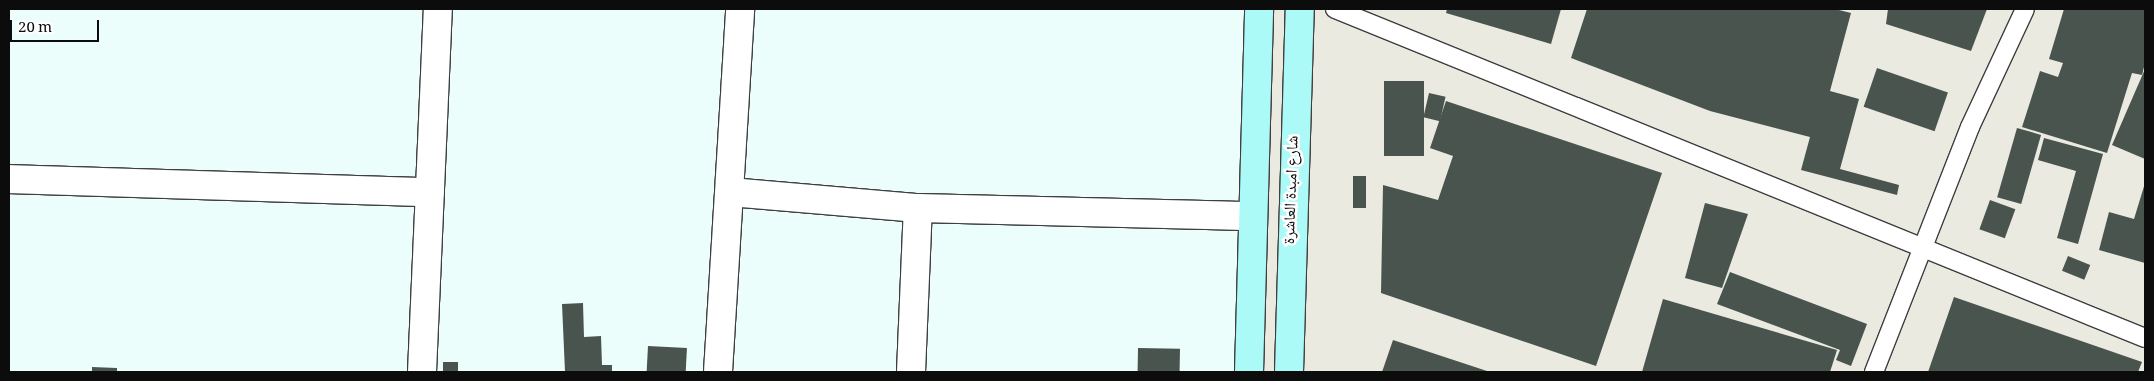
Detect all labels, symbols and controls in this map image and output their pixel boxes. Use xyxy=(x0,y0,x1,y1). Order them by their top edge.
scale bar xyxy=(12,10,101,42)
text: 20 m xyxy=(18,16,52,42)
street label: شارع امبدة العاشرة xyxy=(1282,135,1304,245)

